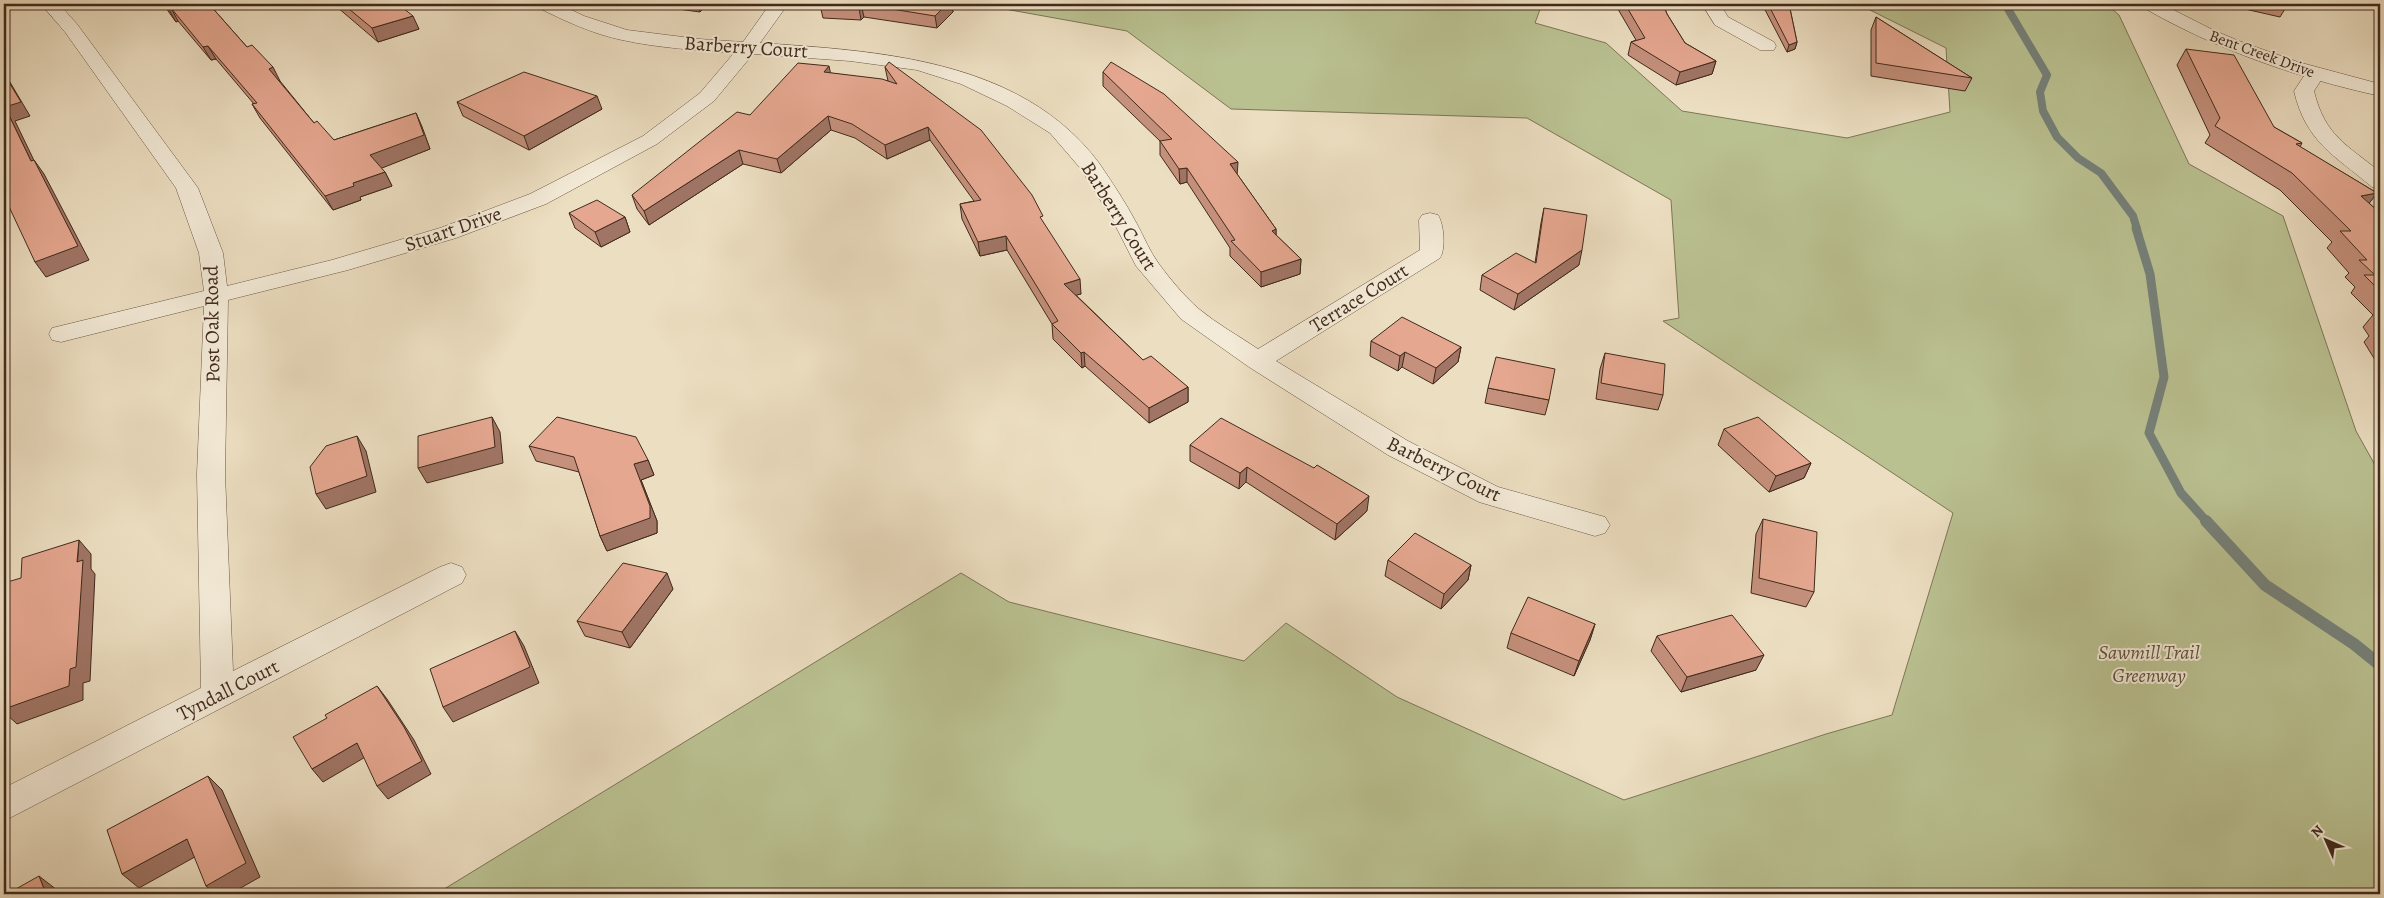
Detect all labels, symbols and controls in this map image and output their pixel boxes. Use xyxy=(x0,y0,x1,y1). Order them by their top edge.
street label: Bent Creek Drive xyxy=(2206,25,2318,83)
street label: Barberry Court xyxy=(683,29,809,65)
street label: Barberry Court xyxy=(1075,156,1163,276)
street label: Stuart Drive xyxy=(401,200,505,258)
street label: Terrace Court xyxy=(1305,257,1414,339)
street label: Post Oak Road xyxy=(197,265,227,383)
street label: Barberry Court xyxy=(1382,430,1506,508)
park label: Sawmill Trail Greenway xyxy=(2098,639,2200,689)
street label: Tyndall Court xyxy=(173,653,284,727)
north arrow xyxy=(2302,816,2352,866)
text: N xyxy=(2307,821,2327,841)

